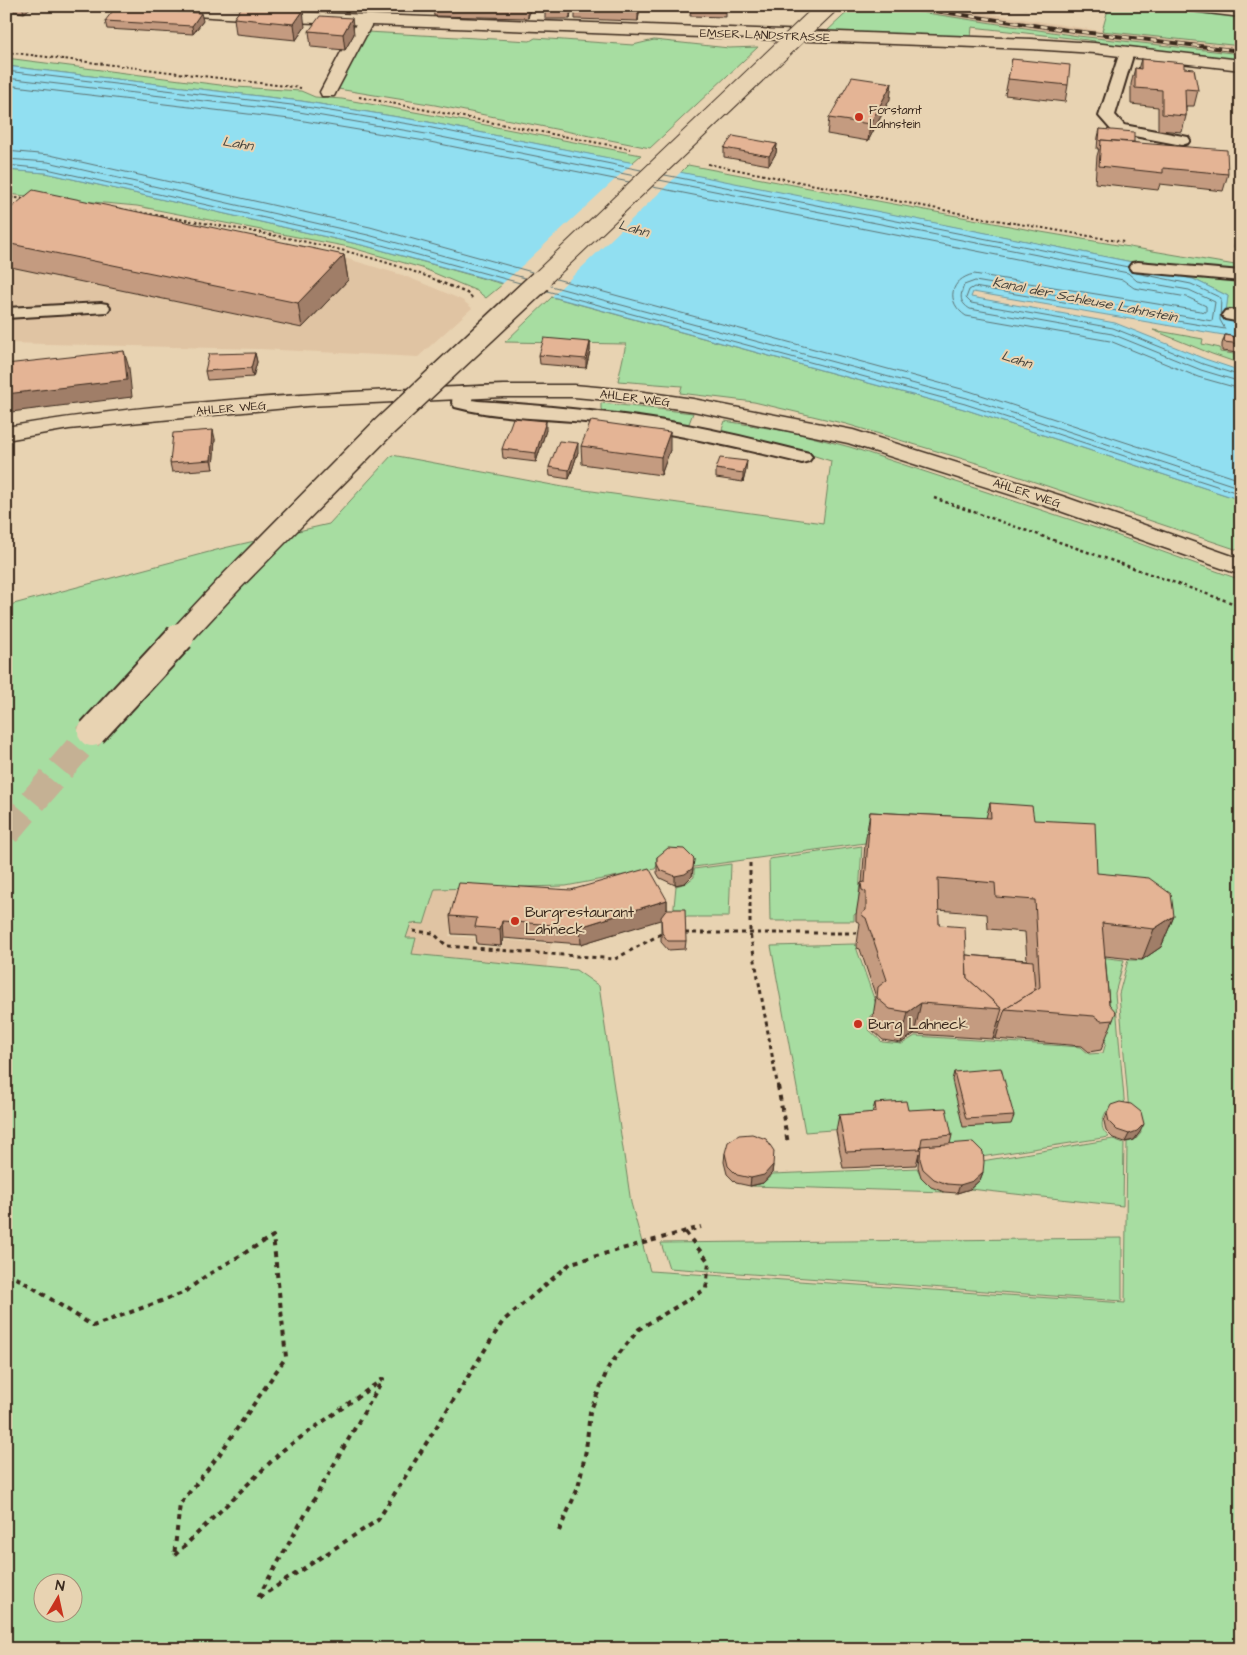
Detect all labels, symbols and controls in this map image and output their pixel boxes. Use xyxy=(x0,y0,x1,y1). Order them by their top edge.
street label: EMSER LANDSTRASSE xyxy=(699,25,830,46)
place label: Forstamt Lahnstein xyxy=(869,102,922,133)
marker: Forstamt Lahnstein xyxy=(853,111,865,123)
water label: Lahn xyxy=(221,132,256,156)
water label: Lahn xyxy=(616,215,652,243)
water label: Kanal der Schleuse Lahnstein xyxy=(991,272,1180,328)
water label: Lahn xyxy=(999,346,1035,375)
street label: AHLER WEG xyxy=(599,386,672,411)
street label: AHLER WEG xyxy=(195,397,268,420)
street label: AHLER WEG xyxy=(991,475,1064,513)
place label: Burgrestaurant Lahneck xyxy=(525,902,634,940)
marker: Burgrestaurant Lahneck xyxy=(509,915,521,927)
place label: Burg Lahneck xyxy=(868,1014,968,1036)
marker: Burg Lahneck xyxy=(852,1018,864,1030)
north arrow xyxy=(32,1572,82,1622)
text: N xyxy=(54,1576,66,1597)

